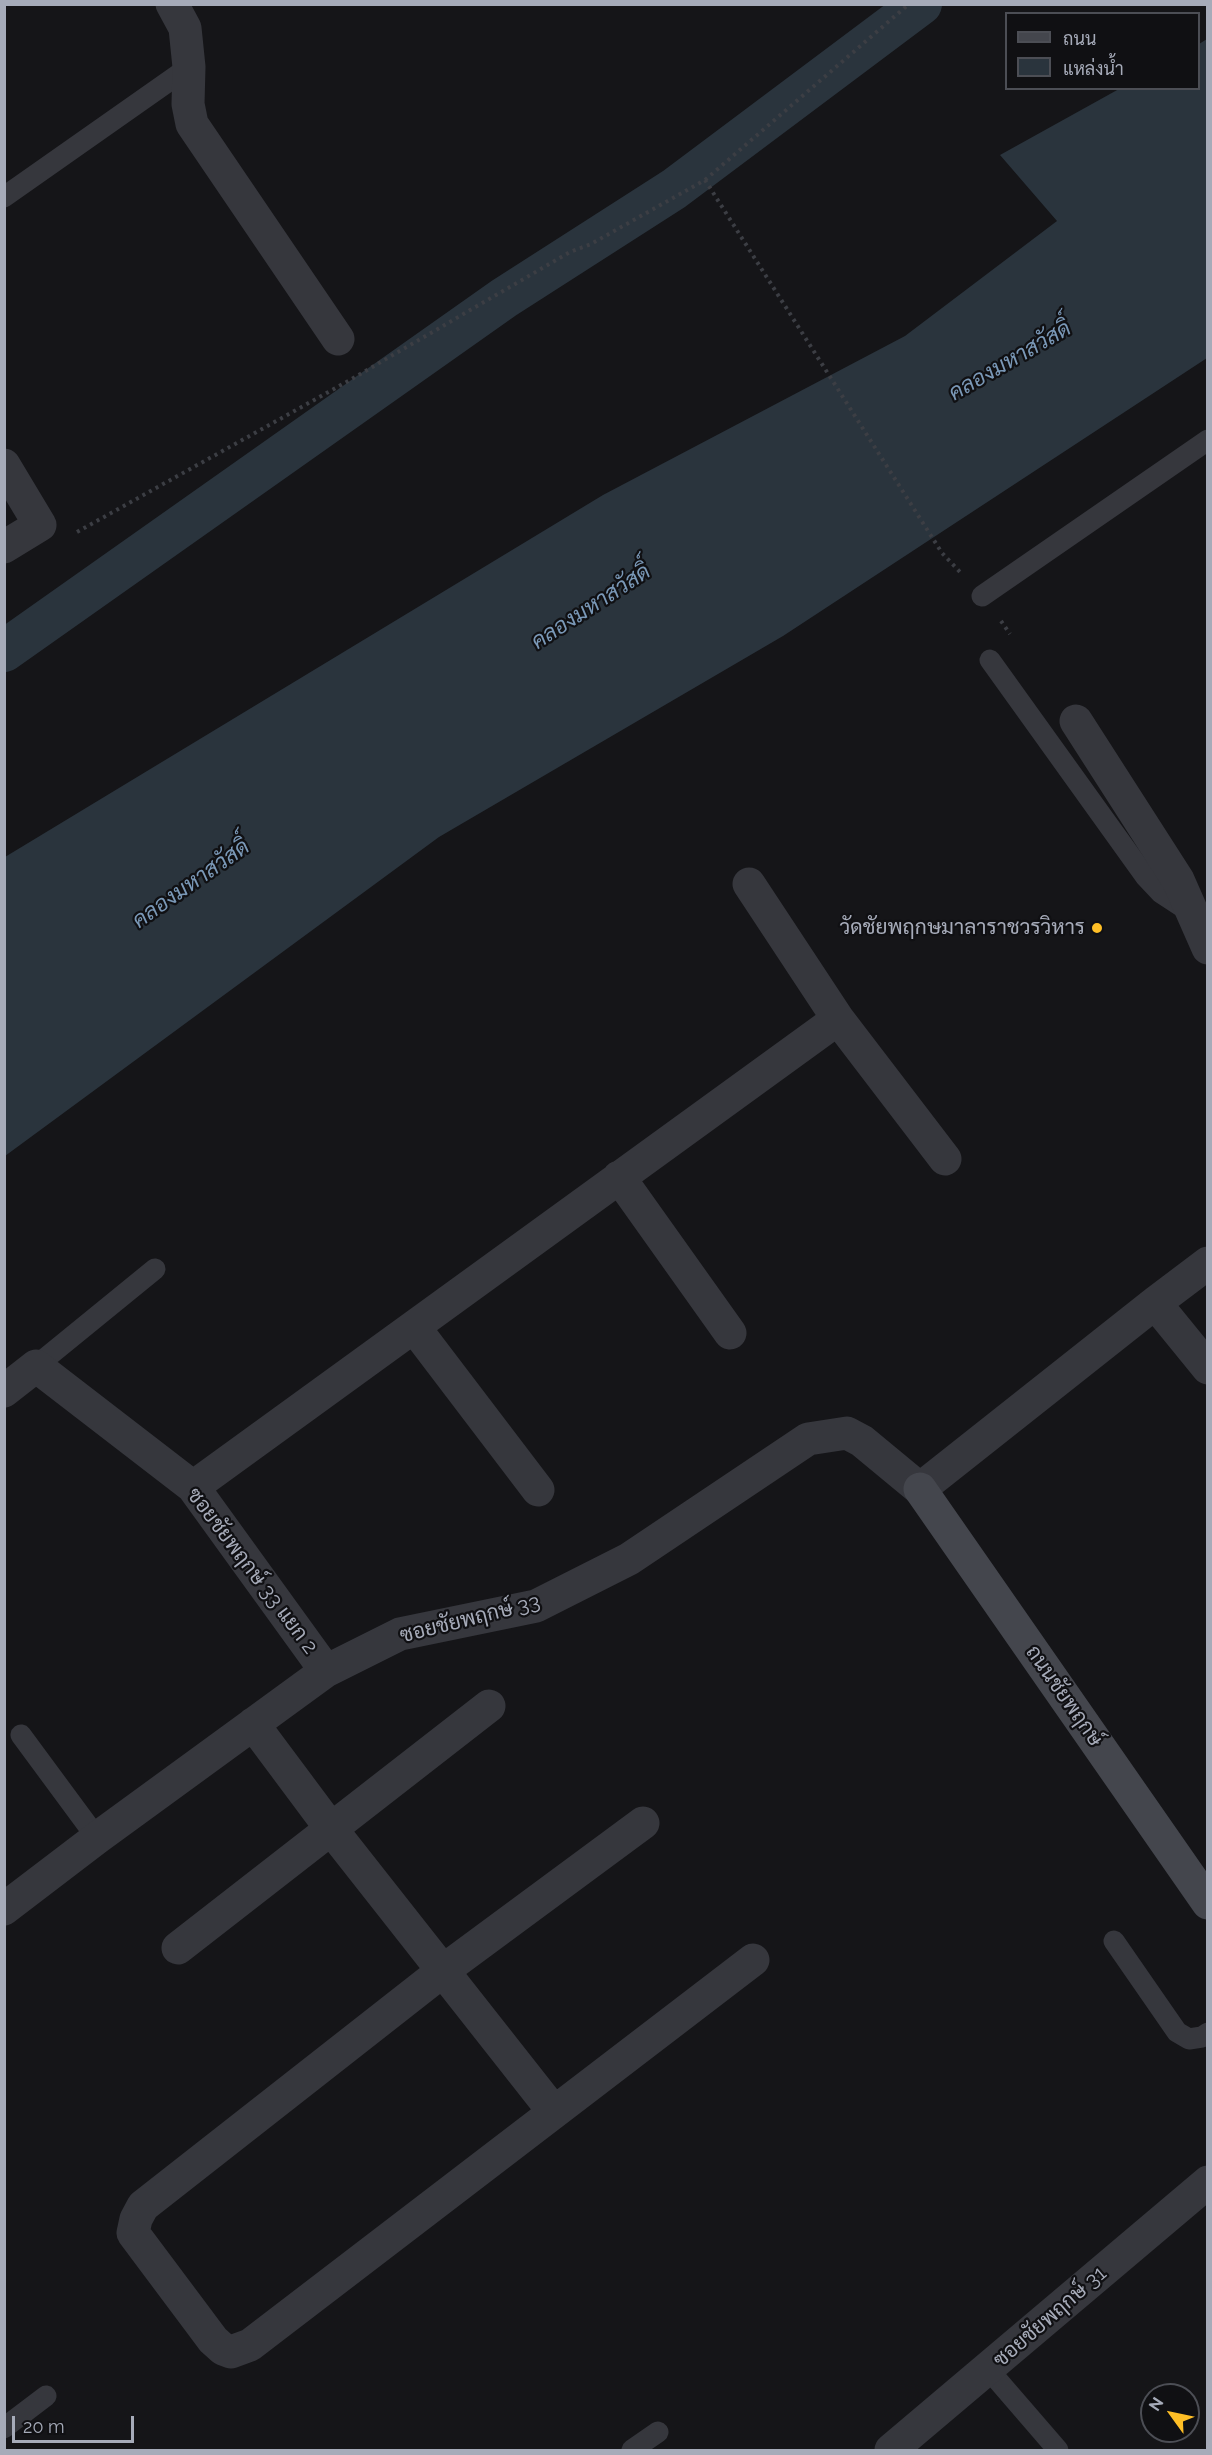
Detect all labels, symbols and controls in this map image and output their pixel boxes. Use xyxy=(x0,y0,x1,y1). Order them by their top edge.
legend xyxy=(1005,12,1200,90)
text: ถนน xyxy=(1063,28,1096,49)
text: แหล่งน้ำ xyxy=(1063,58,1124,79)
water label: คลองมหาสวัสดิ์ xyxy=(944,315,1076,407)
water label: คลองมหาสวัสดิ์ xyxy=(526,559,656,655)
water label: คลองมหาสวัสดิ์ xyxy=(127,834,255,934)
place label: วัดชัยพฤกษมาลาราชวรวิหาร xyxy=(840,915,1085,941)
marker: วัดชัยพฤกษมาลาราชวรวิหาร xyxy=(1090,921,1104,935)
street label: ซอยชัยพฤกษ์ 33 แยก 2 xyxy=(181,1483,323,1659)
street label: ซอยชัยพฤกษ์ 33 xyxy=(397,1589,543,1649)
street label: ถนนชัยพฤกษ์ xyxy=(1020,1641,1108,1751)
street label: ซอยชัยพฤกษ์ 31 xyxy=(988,2261,1112,2373)
north arrow xyxy=(1140,2383,1200,2443)
text: N xyxy=(1145,2394,1167,2414)
scale bar xyxy=(15,2404,136,2442)
text: 20 m xyxy=(23,2416,65,2437)

